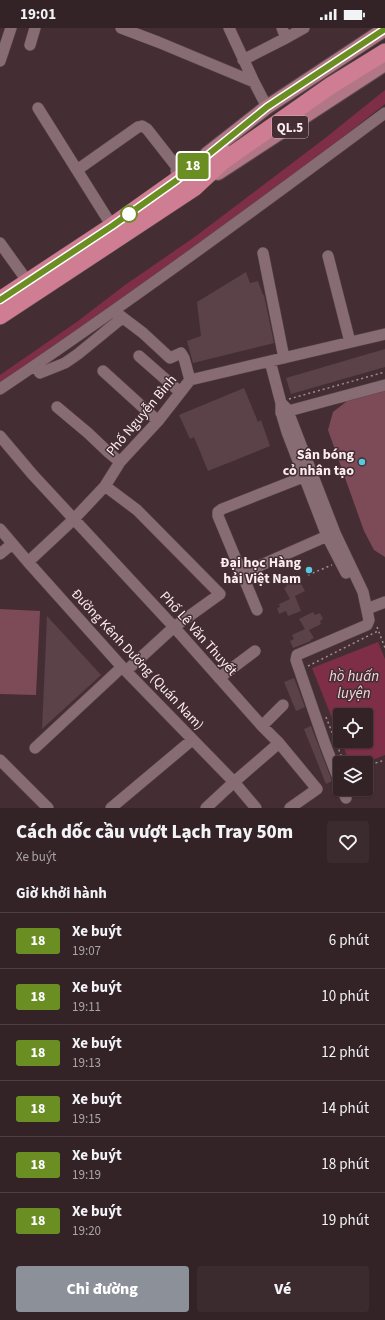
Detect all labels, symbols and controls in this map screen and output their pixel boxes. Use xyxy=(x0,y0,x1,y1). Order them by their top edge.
text: 19:01 xyxy=(20,4,56,25)
road number: QL.5 xyxy=(272,116,308,138)
line badge: 18 xyxy=(175,153,211,179)
text: 18 xyxy=(186,156,200,176)
unlabelled marker xyxy=(120,205,138,223)
street label: Phố Nguyễn Bình xyxy=(102,371,182,461)
place label: Sân bóng cỏ nhân tạo xyxy=(283,445,355,481)
marker: Sân bóng cỏ nhân tạo xyxy=(357,457,367,467)
place label: Đại học Hàng hải Việt Nam xyxy=(220,553,302,589)
marker: Đại học Hàng hải Việt Nam xyxy=(304,565,314,575)
street label: Đường Kênh Dương (Quán Nam) xyxy=(66,585,208,735)
street label: Phố Lê Văn Thuyết xyxy=(155,587,242,680)
water label: hồ huấn luyện xyxy=(329,666,379,704)
map controls xyxy=(333,708,373,796)
button: locate xyxy=(333,708,373,748)
button: layers xyxy=(333,756,373,796)
text: Cách dốc cầu vượt Lạch Tray 50m xyxy=(16,819,293,846)
button: heart xyxy=(327,821,369,863)
text: Xe buýt xyxy=(16,848,56,866)
text: Giờ khởi hành xyxy=(16,883,107,904)
text: Xe buýt xyxy=(72,921,122,942)
text: 6 phút xyxy=(329,930,369,951)
text: 18 xyxy=(31,931,45,951)
text: 19:07 xyxy=(72,942,101,960)
text: Xe buýt xyxy=(72,977,122,998)
text: 10 phút xyxy=(321,986,369,1007)
text: 18 xyxy=(31,987,45,1007)
text: 19:11 xyxy=(72,998,101,1016)
text: Xe buýt xyxy=(72,1033,122,1054)
text: 12 phút xyxy=(321,1042,369,1063)
text: 18 xyxy=(31,1043,45,1063)
text: 19:13 xyxy=(72,1054,101,1072)
text: Xe buýt xyxy=(72,1089,122,1110)
text: 14 phút xyxy=(321,1098,369,1119)
text: 18 xyxy=(31,1099,45,1119)
text: 19:15 xyxy=(72,1110,101,1128)
text: Xe buýt xyxy=(72,1145,122,1166)
text: 18 phút xyxy=(321,1154,369,1175)
text: 18 xyxy=(31,1155,45,1175)
text: 19:19 xyxy=(72,1166,101,1184)
text: Xe buýt xyxy=(72,1201,122,1222)
text: 19 phút xyxy=(321,1210,369,1231)
text: 18 xyxy=(31,1211,45,1231)
text: 19:20 xyxy=(72,1222,101,1240)
button: Chỉ đường xyxy=(16,1266,189,1312)
button: Vé xyxy=(197,1266,369,1312)

